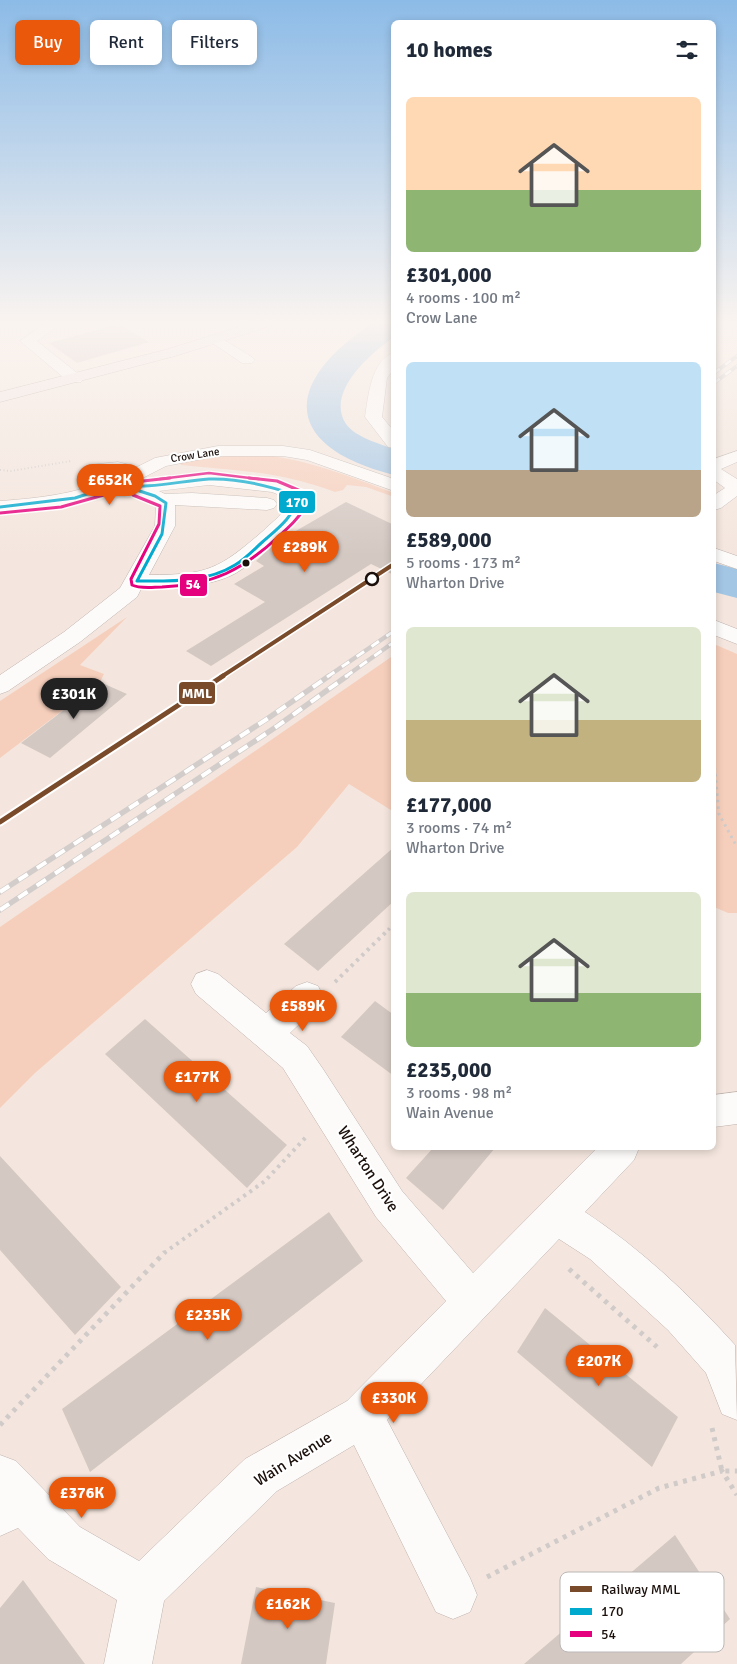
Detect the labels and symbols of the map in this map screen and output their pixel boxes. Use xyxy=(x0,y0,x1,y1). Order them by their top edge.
street label: Crow Lane xyxy=(170,445,220,465)
pin: £652K xyxy=(75,464,145,506)
line badge: 170 xyxy=(278,490,316,514)
text: 170 xyxy=(286,494,309,511)
pin: £289K xyxy=(270,530,340,573)
unlabelled marker xyxy=(241,558,251,568)
unlabelled marker xyxy=(365,572,379,586)
line badge: 54 xyxy=(179,573,208,597)
text: 54 xyxy=(185,576,201,593)
pin: £301K xyxy=(39,678,109,720)
line badge: MML xyxy=(178,681,216,705)
text: MML xyxy=(182,685,213,702)
pin: £589K xyxy=(268,990,338,1032)
pin: £177K xyxy=(162,1060,232,1103)
street label: Wharton Drive xyxy=(333,1122,403,1216)
pin: £235K xyxy=(173,1298,243,1341)
pin: £207K xyxy=(564,1344,634,1387)
pin: £330K xyxy=(359,1382,429,1424)
street label: Wain Avenue xyxy=(250,1427,336,1491)
pin: £376K xyxy=(47,1476,117,1519)
legend xyxy=(560,1572,724,1652)
text: Railway MML xyxy=(601,1581,681,1598)
pin: £162K xyxy=(253,1588,323,1630)
text: 170 xyxy=(601,1603,624,1620)
text: 54 xyxy=(601,1626,617,1643)

